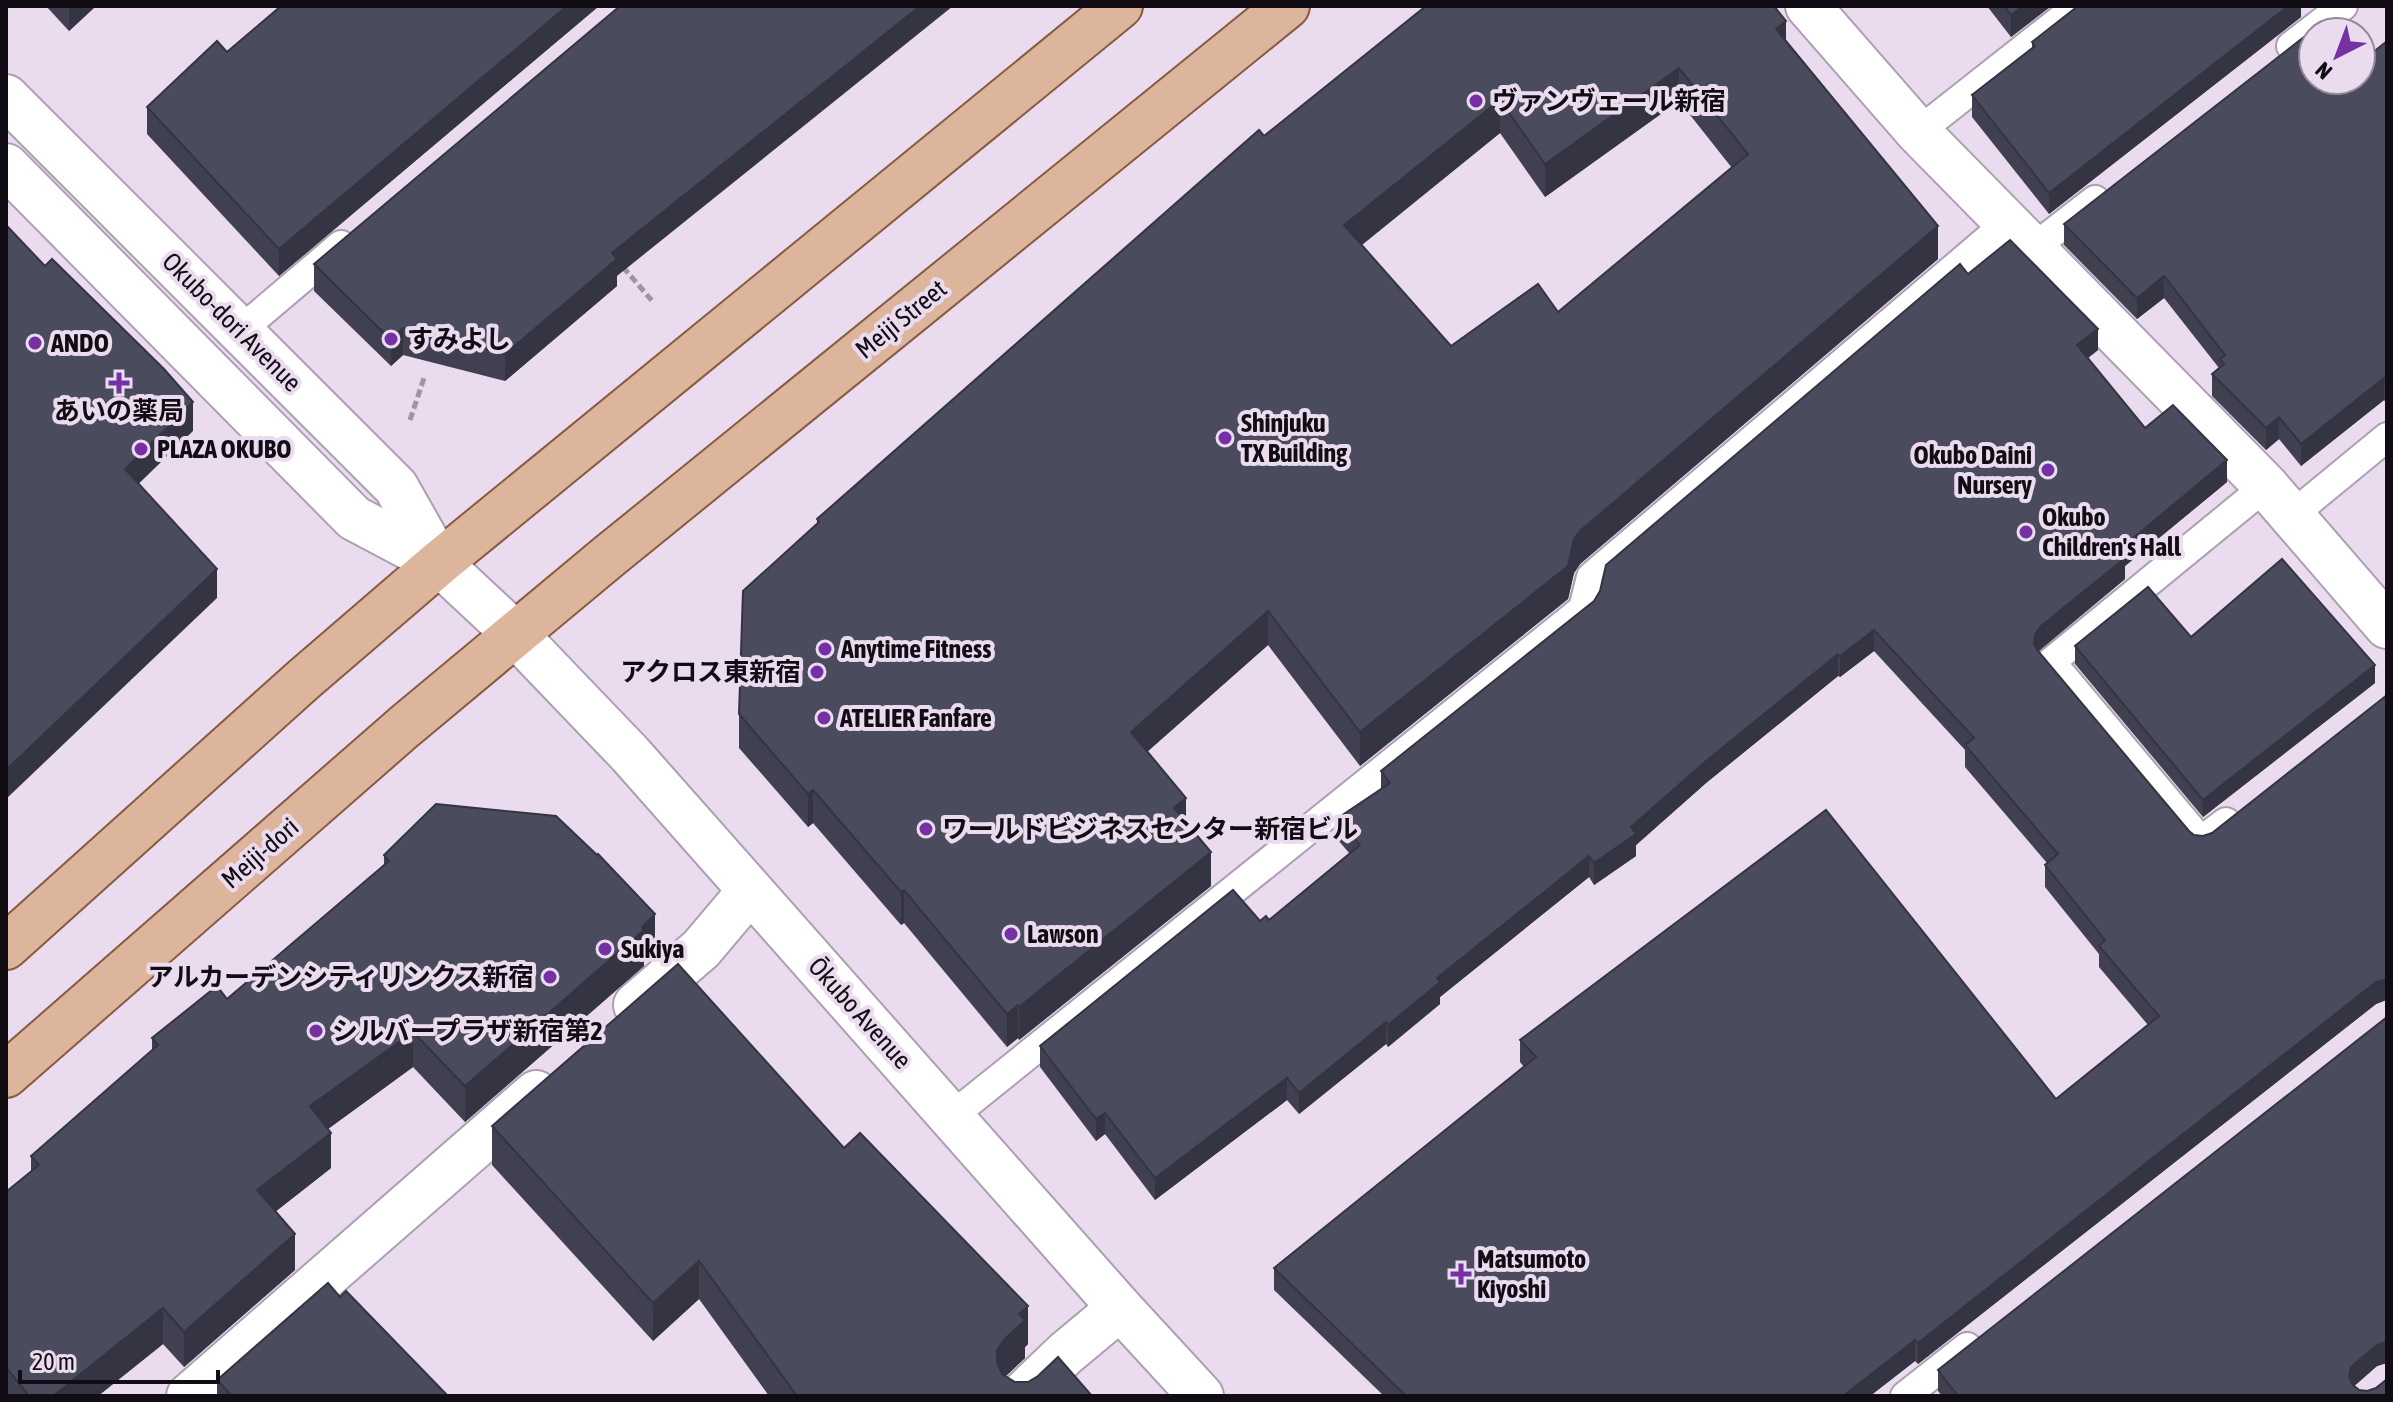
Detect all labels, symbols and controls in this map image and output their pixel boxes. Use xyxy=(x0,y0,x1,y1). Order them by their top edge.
north arrow xyxy=(2297,16,2377,96)
text: N xyxy=(2310,57,2337,85)
place label: ヴァンヴェール新宿 xyxy=(1492,86,1726,116)
marker: ヴァンヴェール新宿 xyxy=(1467,92,1485,110)
street label: Okubo-dori Avenue xyxy=(156,246,308,398)
street label: Meiji Street xyxy=(850,273,952,365)
place label: すみよし xyxy=(407,324,511,354)
place label: ANDO xyxy=(50,328,109,358)
marker: すみよし xyxy=(382,330,400,348)
marker: ANDO xyxy=(26,334,44,352)
marker: あいの薬局 xyxy=(110,374,128,392)
place label: あいの薬局 xyxy=(54,396,184,426)
place label: Shinjuku TX Building xyxy=(1241,408,1348,468)
marker: Shinjuku TX Building xyxy=(1216,429,1234,447)
place label: PLAZA OKUBO xyxy=(157,434,291,464)
marker: PLAZA OKUBO xyxy=(132,440,150,458)
place label: Okubo Daini Nursery xyxy=(1913,440,2032,500)
marker: Okubo Daini Nursery xyxy=(2039,461,2057,479)
place label: Okubo Children's Hall xyxy=(2042,502,2182,562)
marker: Okubo Children's Hall xyxy=(2017,523,2035,541)
place label: Anytime Fitness xyxy=(840,634,991,664)
marker: Anytime Fitness xyxy=(816,640,834,658)
place label: アクロス東新宿 xyxy=(620,657,801,687)
marker: アクロス東新宿 xyxy=(808,663,826,681)
place label: ATELIER Fanfare xyxy=(839,703,992,733)
marker: ATELIER Fanfare xyxy=(815,709,833,727)
street label: Meiji-dori xyxy=(215,812,305,894)
place label: ワールドビジネスセンター新宿ビル xyxy=(942,814,1358,844)
marker: ワールドビジネスセンター新宿ビル xyxy=(917,820,935,838)
place label: Lawson xyxy=(1027,919,1099,949)
marker: Lawson xyxy=(1002,925,1020,943)
place label: Sukiya xyxy=(621,934,684,964)
marker: Sukiya xyxy=(596,940,614,958)
street label: Ōkubo Avenue xyxy=(802,951,918,1075)
place label: アルカーデンシティリンクス新宿 xyxy=(147,962,534,992)
marker: アルカーデンシティリンクス新宿 xyxy=(541,968,559,986)
place label: シルバープラザ新宿第2 xyxy=(332,1016,603,1046)
marker: シルバープラザ新宿第2 xyxy=(307,1022,325,1040)
place label: Matsumoto Kiyoshi xyxy=(1477,1244,1586,1304)
marker: Matsumoto Kiyoshi xyxy=(1452,1265,1470,1283)
scale bar xyxy=(20,1334,218,1384)
text: 20 m xyxy=(32,1348,75,1375)

